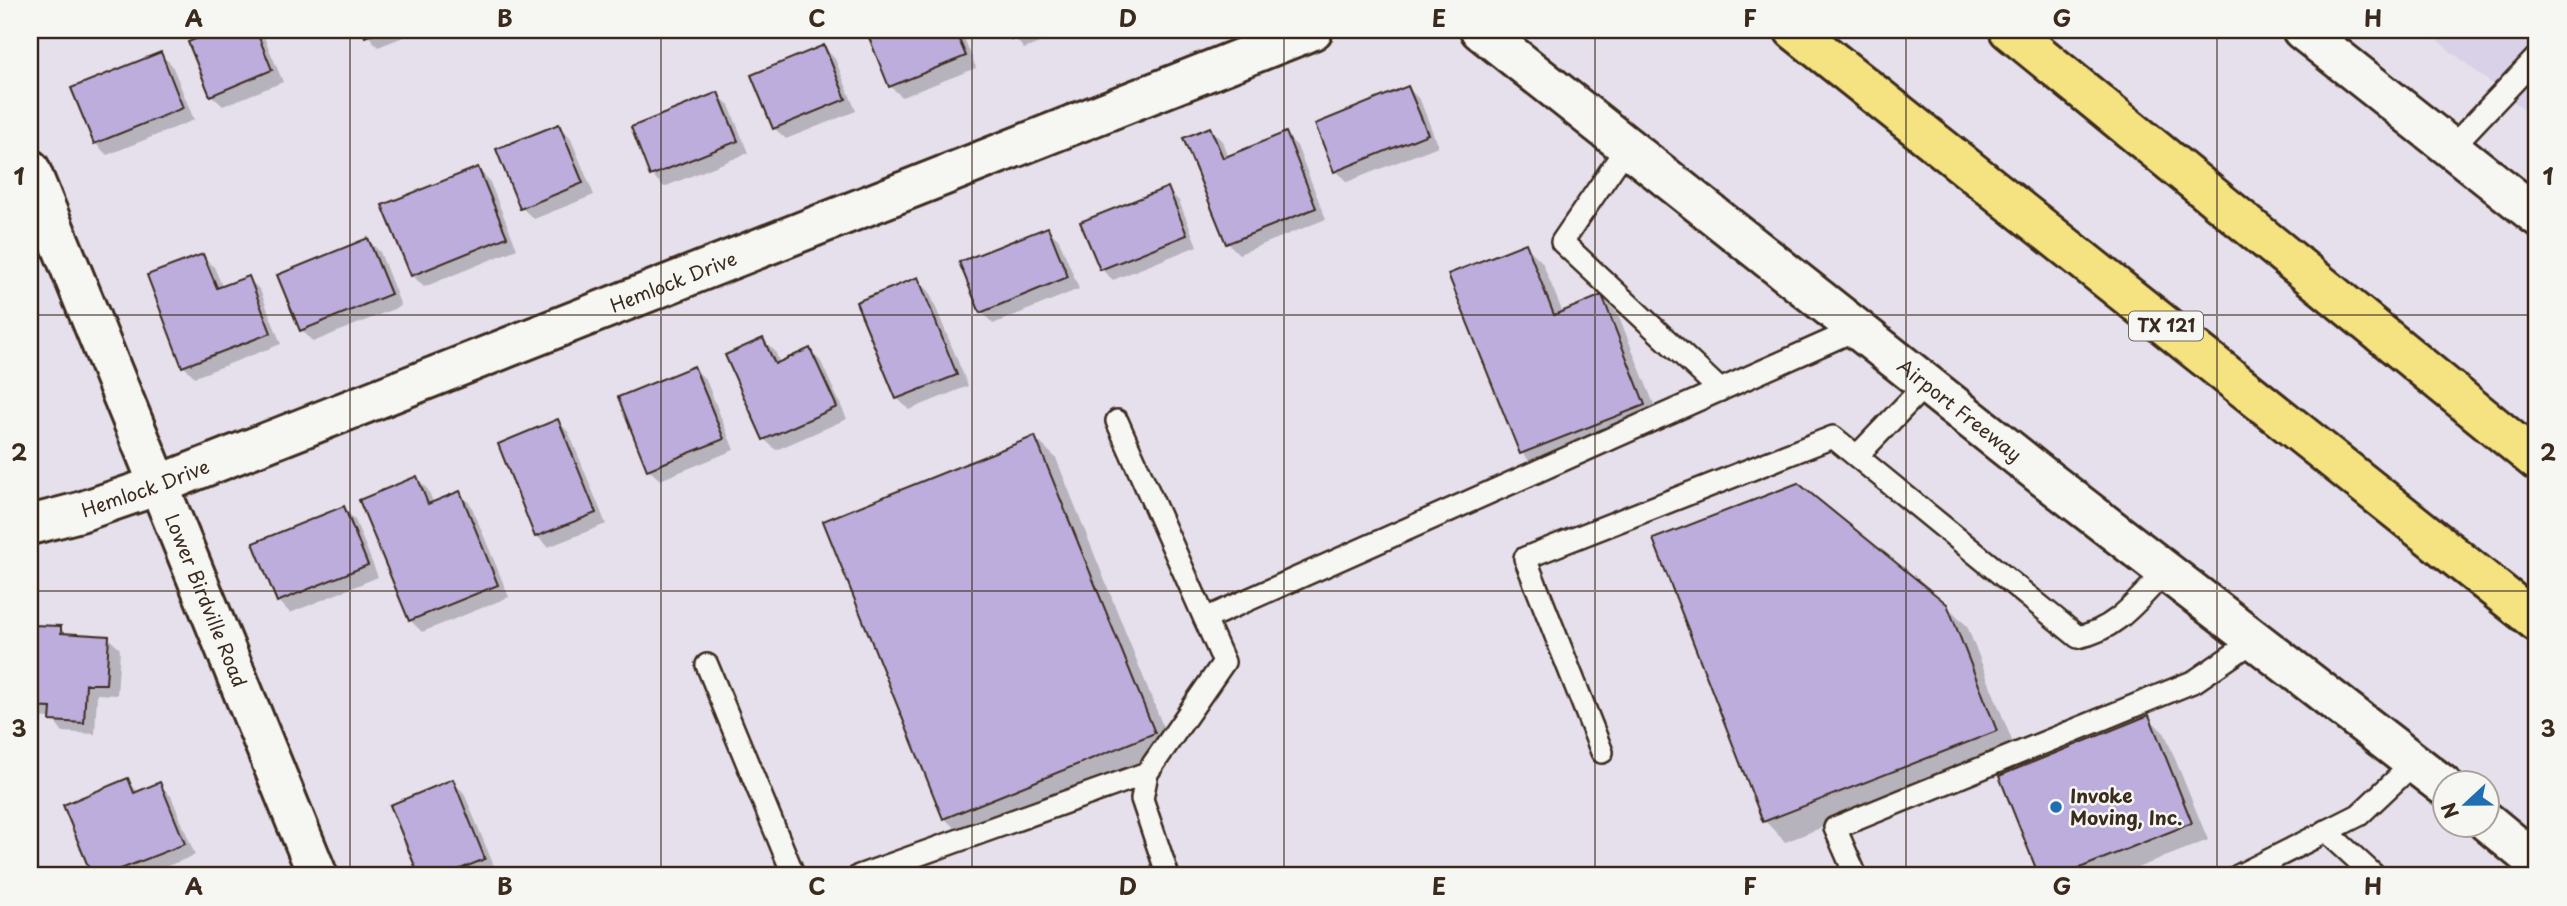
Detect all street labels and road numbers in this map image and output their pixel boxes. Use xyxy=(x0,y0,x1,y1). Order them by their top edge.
street label: Hemlock Drive xyxy=(605,244,741,319)
road number: TX 121 xyxy=(2129,312,2203,340)
street label: Airport Freeway xyxy=(1892,351,2028,468)
street label: Hemlock Drive xyxy=(77,451,213,524)
street label: Lower Birdville Road xyxy=(159,509,255,691)

